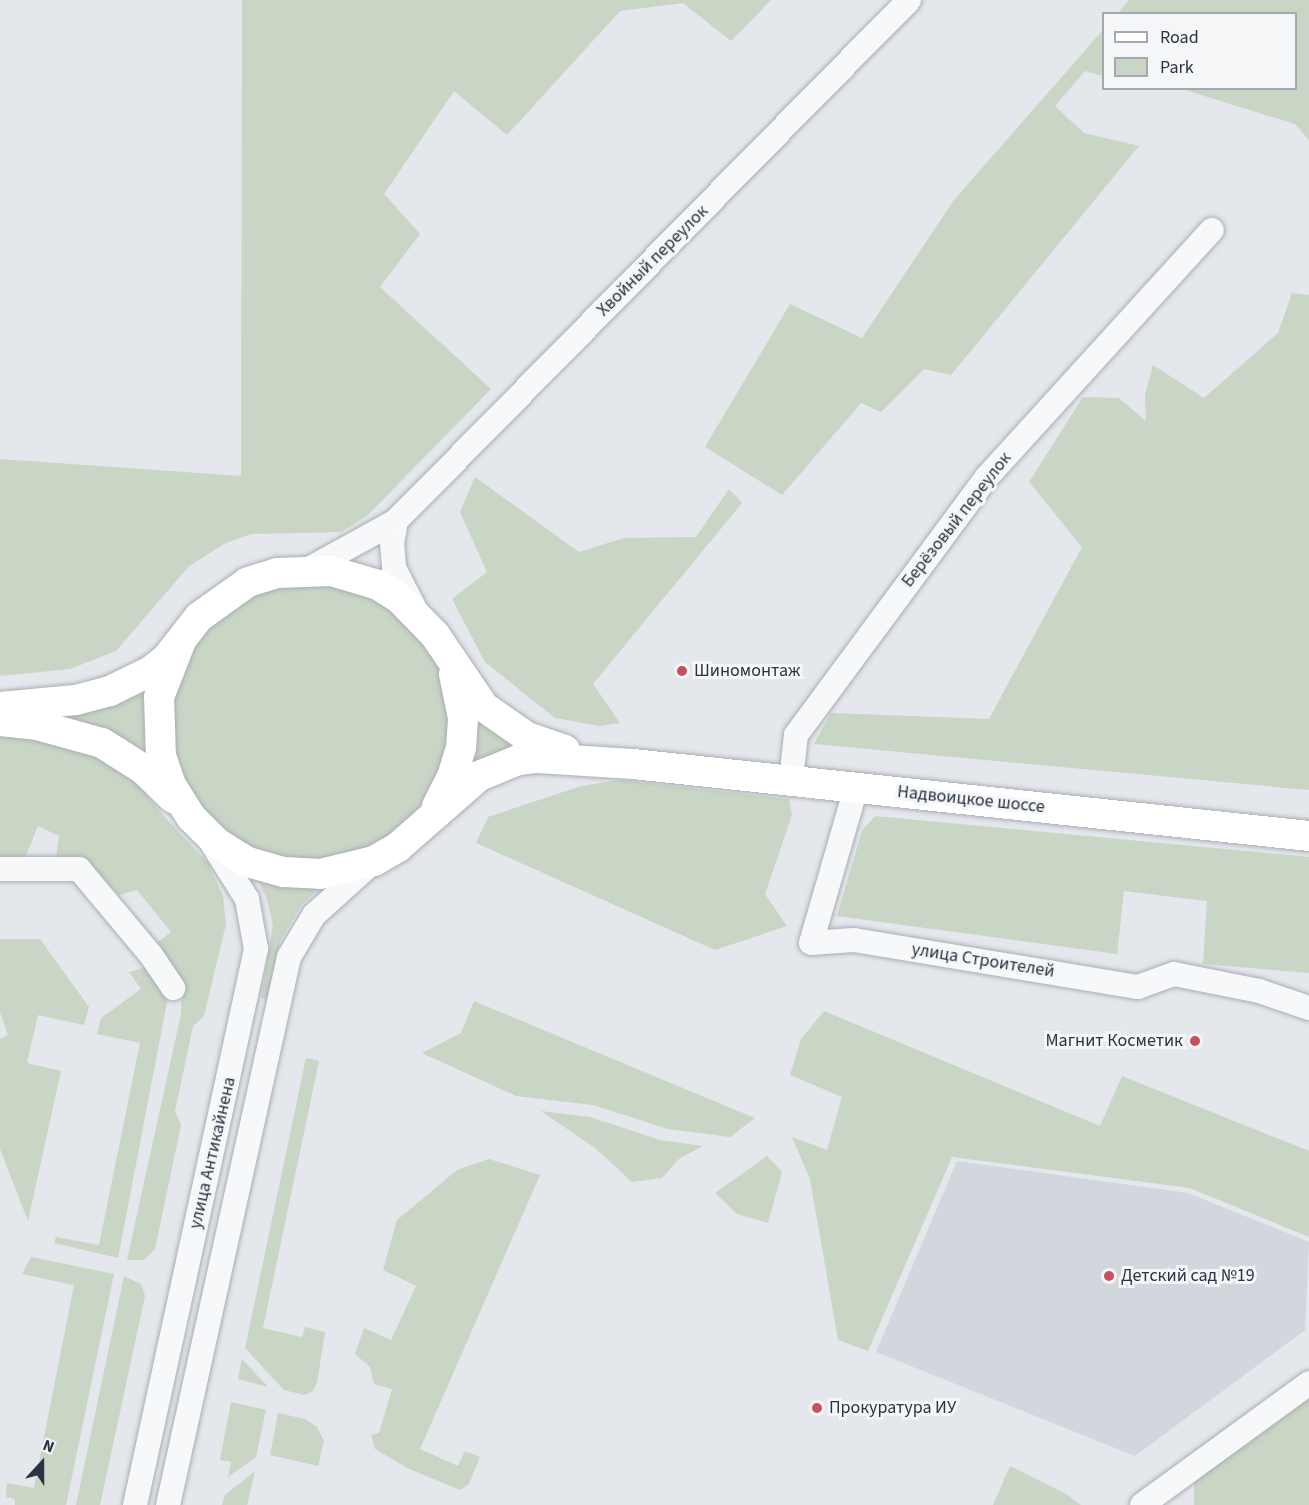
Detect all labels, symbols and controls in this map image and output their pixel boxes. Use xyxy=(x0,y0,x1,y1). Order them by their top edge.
legend xyxy=(1102,12,1297,90)
text: Road xyxy=(1160,25,1199,50)
text: Park xyxy=(1160,55,1194,80)
street label: Хвойный переулок xyxy=(593,201,713,321)
street label: Берёзовый переулок xyxy=(897,448,1017,592)
place label: Шиномонтаж xyxy=(694,660,800,682)
marker: Шиномонтаж xyxy=(675,664,689,678)
street label: Надвоицкое шоссе xyxy=(896,782,1046,818)
street label: улица Строителей xyxy=(910,939,1056,983)
place label: Магнит Косметик xyxy=(1046,1030,1183,1052)
marker: Магнит Косметик xyxy=(1188,1034,1202,1048)
street label: улица Антикайнена xyxy=(185,1075,241,1231)
place label: Детский сад №19 xyxy=(1121,1265,1255,1287)
marker: Детский сад №19 xyxy=(1102,1269,1116,1283)
place label: Прокуратура ИУ xyxy=(829,1397,956,1419)
marker: Прокуратура ИУ xyxy=(810,1401,824,1415)
north arrow xyxy=(12,1433,72,1493)
text: N xyxy=(40,1434,57,1458)

